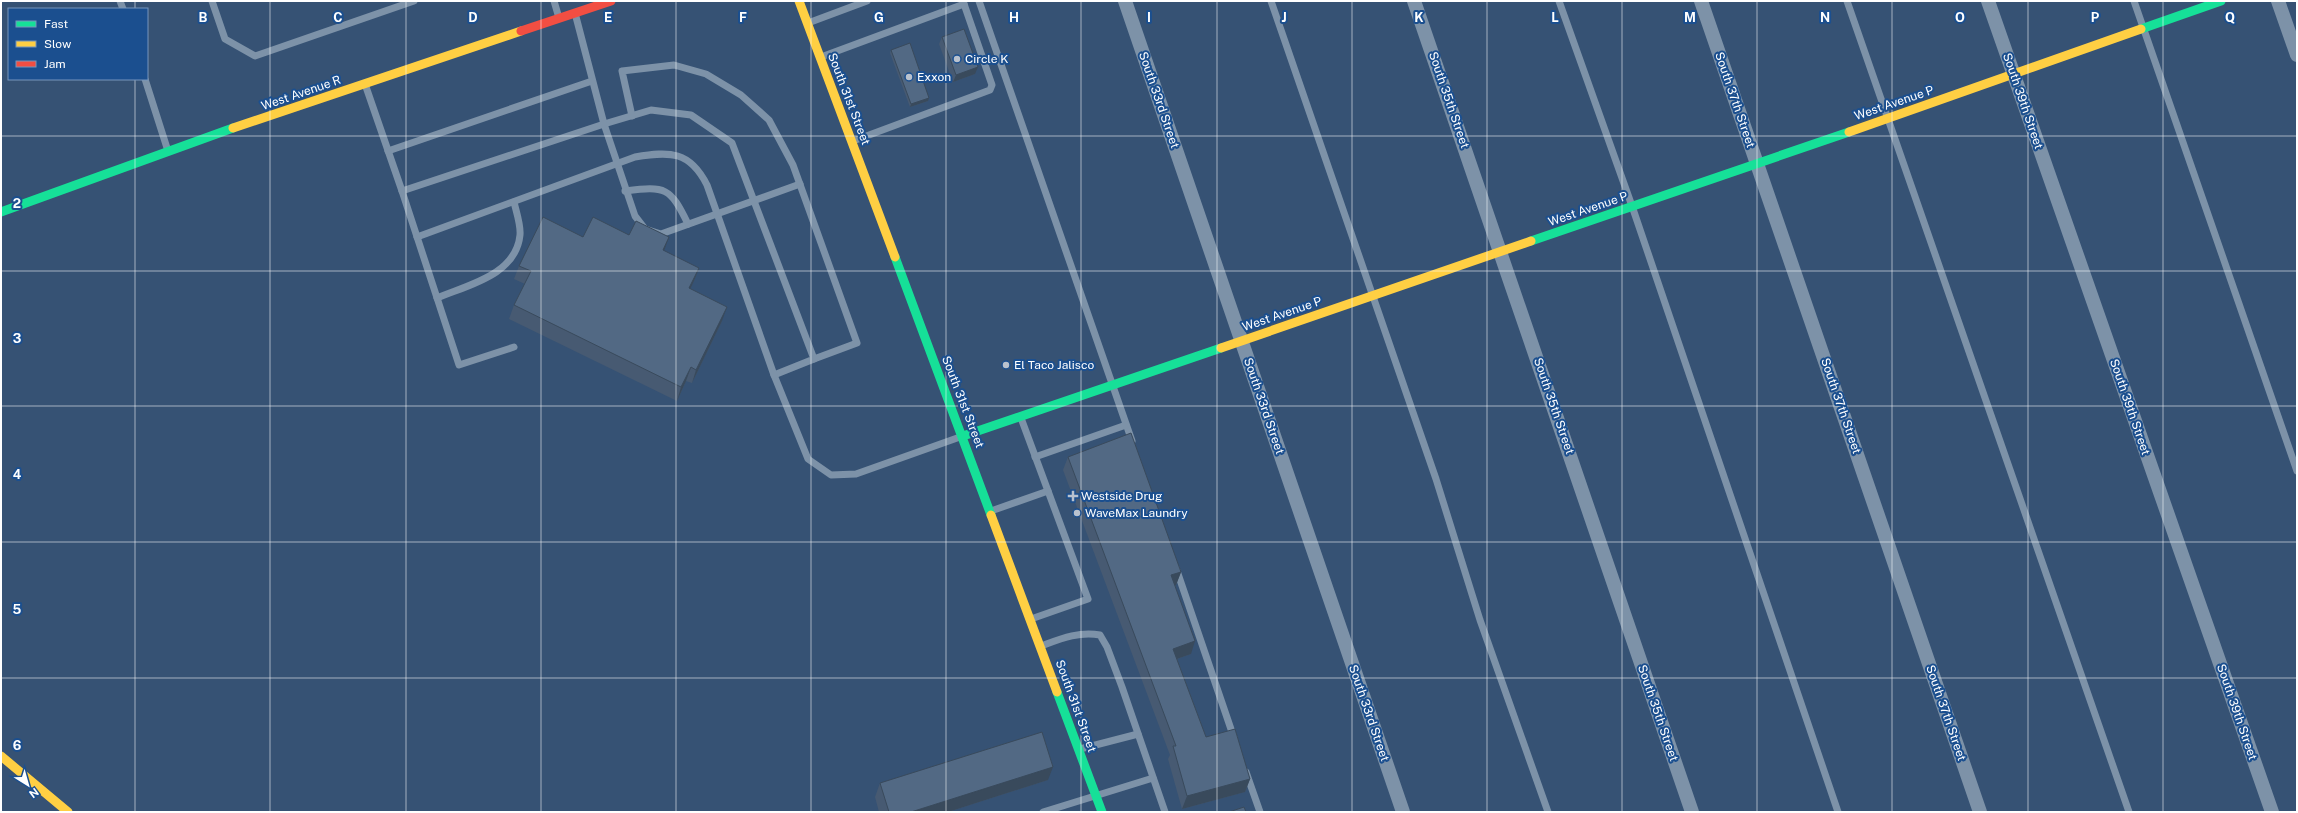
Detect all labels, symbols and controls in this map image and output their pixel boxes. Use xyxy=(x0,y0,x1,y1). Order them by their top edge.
legend xyxy=(8,8,148,80)
text: B xyxy=(199,10,208,25)
text: C xyxy=(333,10,343,25)
text: D xyxy=(468,10,478,25)
text: E xyxy=(604,10,612,25)
text: F xyxy=(739,10,747,25)
text: G xyxy=(874,10,884,25)
text: H xyxy=(1009,10,1019,25)
text: I xyxy=(1147,10,1151,25)
text: J xyxy=(1281,10,1287,25)
text: K xyxy=(1414,10,1424,25)
text: L xyxy=(1551,10,1559,25)
text: M xyxy=(1684,10,1696,25)
text: N xyxy=(1820,10,1830,25)
text: O xyxy=(1955,10,1965,25)
text: P xyxy=(2091,10,2100,25)
text: Q xyxy=(2225,10,2235,25)
text: Fast xyxy=(44,17,69,31)
text: Slow xyxy=(44,37,72,51)
street label: South 33rd Street xyxy=(1136,50,1182,150)
street label: South 35th Street xyxy=(1426,50,1472,150)
street label: South 37th Street xyxy=(1712,50,1758,150)
street label: South 31st Street xyxy=(825,51,873,147)
street label: South 39th Street xyxy=(2000,51,2046,151)
place label: Circle K xyxy=(965,52,1009,66)
marker: Circle K xyxy=(952,54,962,64)
text: Jam xyxy=(44,57,66,71)
place label: Exxon xyxy=(917,70,951,84)
marker: Exxon xyxy=(904,72,914,82)
street label: West Avenue R xyxy=(259,73,343,113)
street label: West Avenue P xyxy=(1853,83,1936,123)
street label: West Avenue P xyxy=(1547,189,1630,229)
text: 2 xyxy=(13,196,21,211)
street label: West Avenue P xyxy=(1241,294,1324,334)
text: 3 xyxy=(13,331,22,346)
street label: South 31st Street xyxy=(939,354,987,450)
street label: South 33rd Street xyxy=(1241,356,1287,456)
street label: South 35th Street xyxy=(1531,356,1577,456)
street label: South 37th Street xyxy=(1818,356,1864,456)
street label: South 39th Street xyxy=(2107,357,2153,457)
place label: El Taco Jalisco xyxy=(1014,358,1094,372)
marker: El Taco Jalisco xyxy=(1001,360,1011,370)
text: 4 xyxy=(13,467,22,482)
place label: Westside Drug xyxy=(1081,489,1163,503)
marker: Westside Drug xyxy=(1068,491,1078,501)
place label: WaveMax Laundry xyxy=(1085,506,1188,520)
marker: WaveMax Laundry xyxy=(1072,508,1082,518)
text: 5 xyxy=(13,602,22,617)
street label: South 31st Street xyxy=(1053,658,1099,754)
street label: South 39th Street xyxy=(2214,662,2260,762)
street label: South 33rd Street xyxy=(1346,663,1392,763)
street label: South 35th Street xyxy=(1635,663,1681,763)
street label: South 37th Street xyxy=(1923,663,1969,763)
text: 6 xyxy=(13,738,22,753)
north arrow xyxy=(8,765,48,805)
text: N xyxy=(27,786,41,800)

